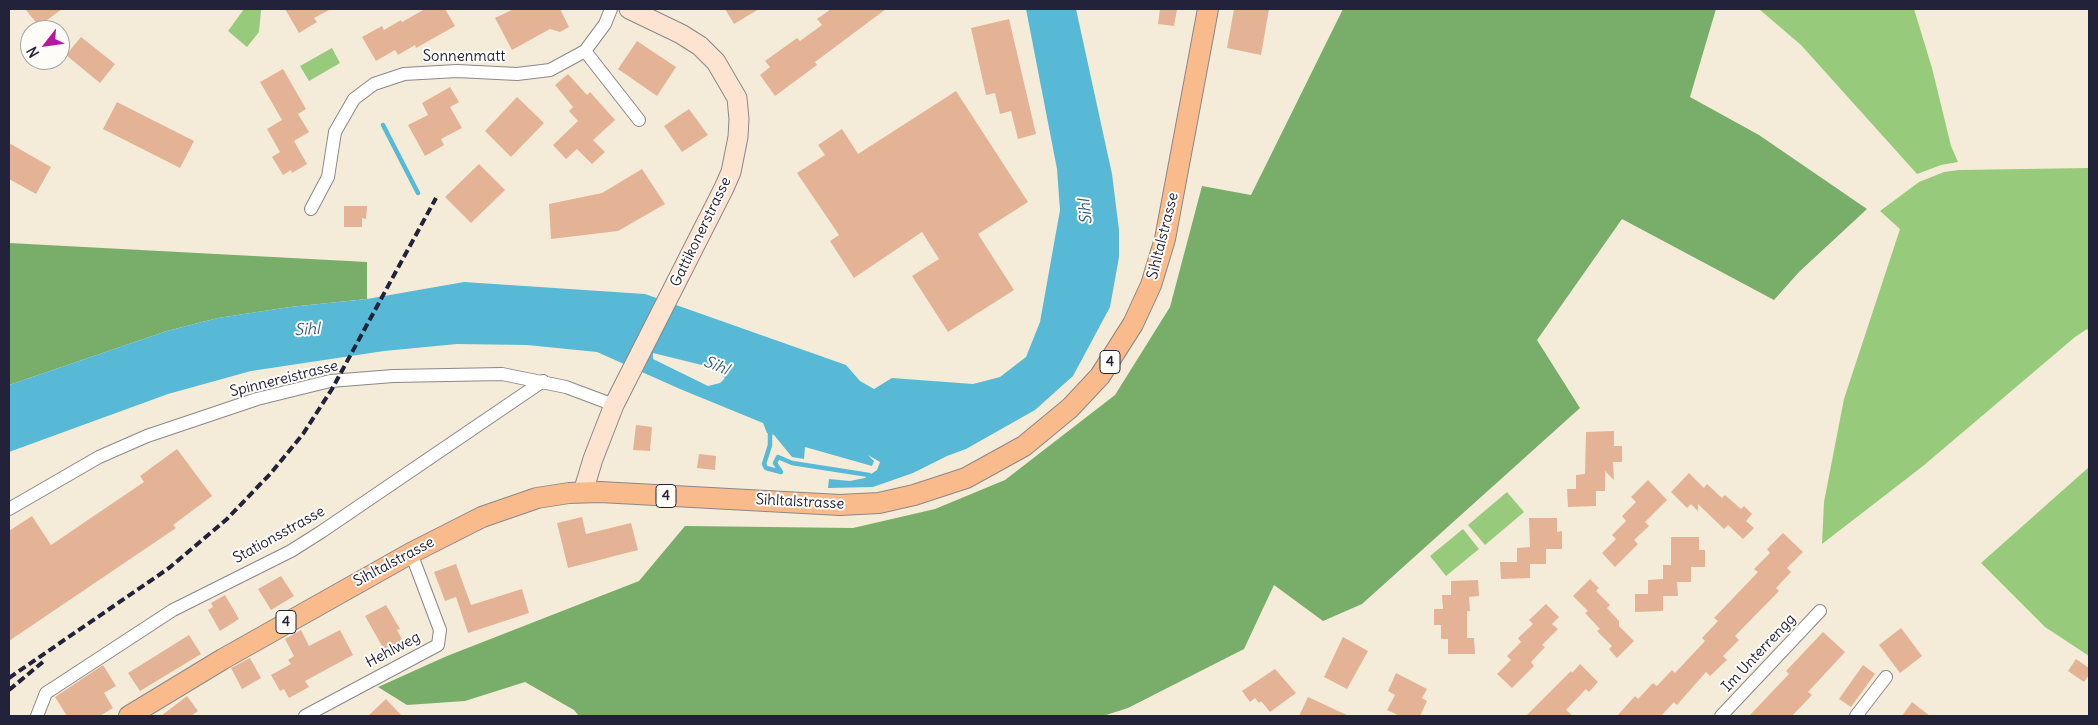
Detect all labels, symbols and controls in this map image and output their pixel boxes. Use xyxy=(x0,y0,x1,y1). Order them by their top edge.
north arrow xyxy=(20,20,70,70)
text: N xyxy=(23,43,43,61)
street label: Sonnenmatt xyxy=(423,48,505,66)
street label: Gattikonerstrasse xyxy=(667,174,735,290)
street label: Sihltalstrasse xyxy=(1144,191,1182,281)
water label: Sihl xyxy=(1075,198,1097,226)
water label: Sihl xyxy=(294,320,320,340)
road number: 4 xyxy=(1100,351,1120,374)
water label: Sihl xyxy=(701,352,731,380)
street label: Spinnereistrasse xyxy=(228,357,340,401)
road number: 4 xyxy=(656,484,676,508)
street label: Sihltalstrasse xyxy=(755,491,845,513)
street label: Stationsstrasse xyxy=(230,502,328,568)
street label: Sihltalstrasse xyxy=(351,533,437,591)
road number: 4 xyxy=(276,610,296,634)
street label: Im Unterrengg xyxy=(1718,610,1800,696)
street label: Hehlweg xyxy=(363,628,423,672)

